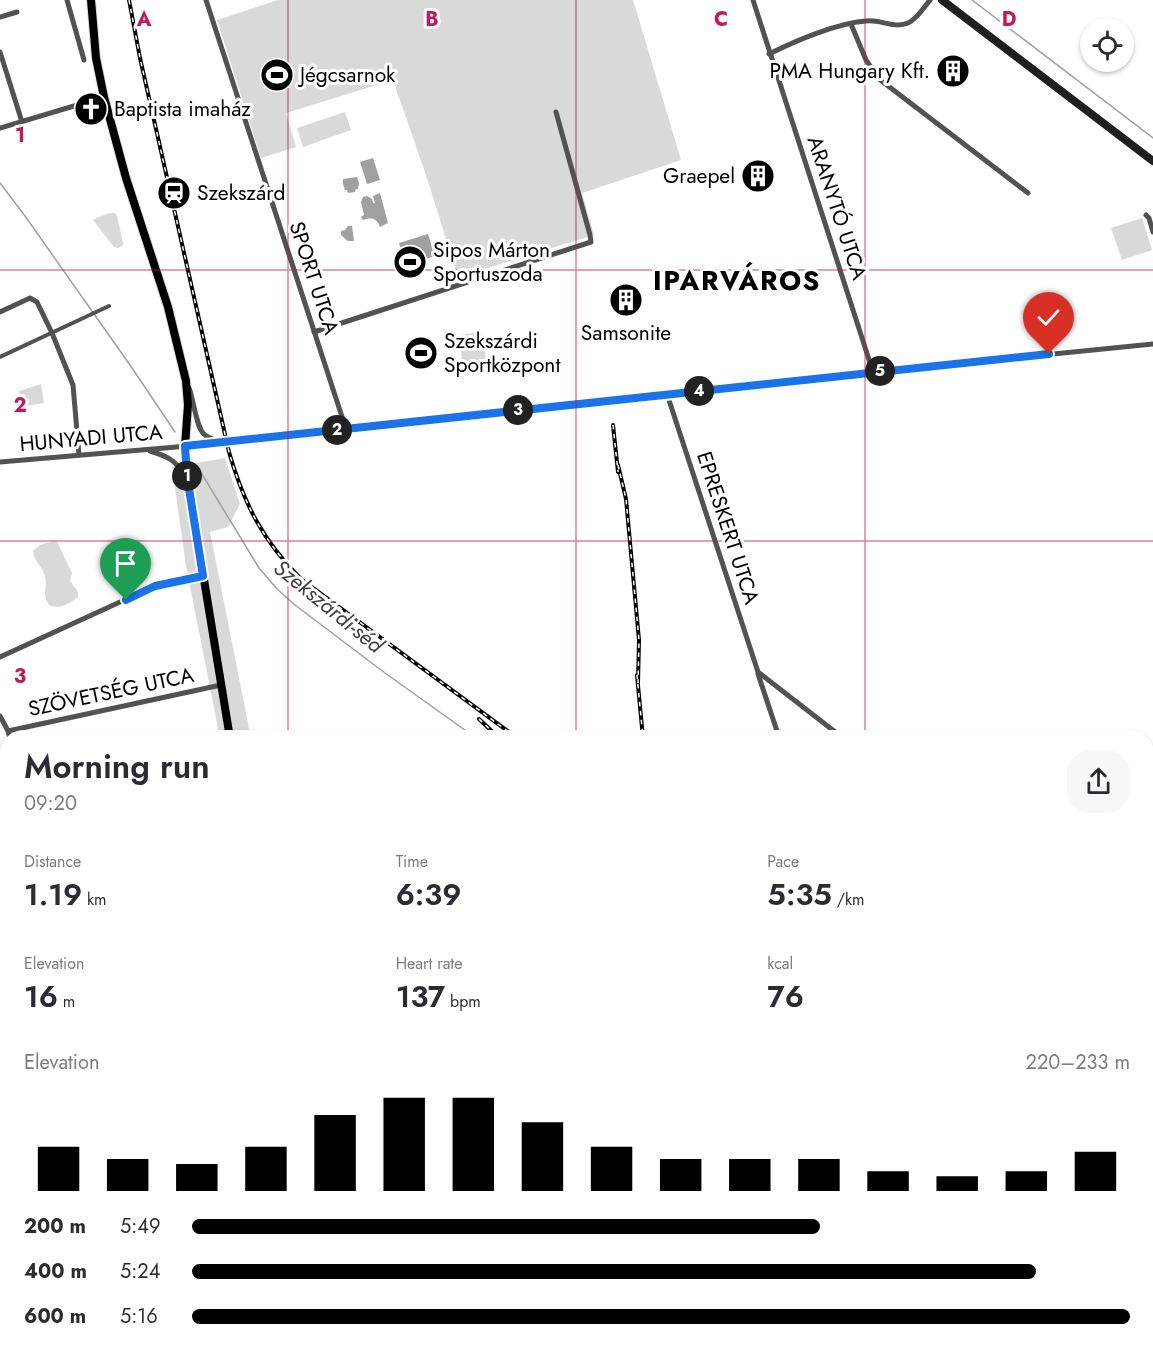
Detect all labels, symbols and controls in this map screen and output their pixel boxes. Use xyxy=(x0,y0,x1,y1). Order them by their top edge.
text: A xyxy=(136,5,152,34)
text: B xyxy=(425,5,439,34)
text: C xyxy=(714,5,728,34)
text: D xyxy=(1002,5,1016,34)
map controls xyxy=(1080,18,1134,72)
button: locate xyxy=(1080,18,1134,72)
building icon: PMA Hungary Kft. xyxy=(935,53,971,89)
place label: PMA Hungary Kft. xyxy=(770,56,930,86)
sports icon: Jégcsarnok xyxy=(259,57,295,93)
place label: Jégcsarnok xyxy=(297,60,396,90)
church icon: Baptista imaház xyxy=(73,91,109,127)
place label: Baptista imaház xyxy=(114,94,251,124)
text: 1 xyxy=(15,121,25,150)
street label: ARANYTÓ UTCA xyxy=(800,132,874,284)
building icon: Graepel xyxy=(740,158,776,194)
place label: Graepel xyxy=(663,161,735,191)
station icon: Szekszárd xyxy=(156,175,192,211)
place label: Szekszárd xyxy=(197,178,285,208)
street label: SPORT UTCA xyxy=(282,218,346,339)
place label: Sipos Márton Sportuszoda xyxy=(433,235,550,289)
sports icon: Sipos Márton Sportuszoda xyxy=(392,244,428,280)
district label: IPARVÁROS xyxy=(653,261,821,300)
building icon: Samsonite xyxy=(608,282,644,318)
pin xyxy=(1023,292,1074,354)
icon: check xyxy=(1032,301,1065,334)
place label: Samsonite xyxy=(581,318,671,348)
place label: Szekszárdi Sportközpont xyxy=(444,326,560,380)
sports icon: Szekszárdi Sportközpont xyxy=(403,335,439,371)
pin: 5 xyxy=(865,356,895,386)
text: 5 xyxy=(875,359,885,382)
pin: 4 xyxy=(684,376,714,406)
text: 4 xyxy=(693,379,705,402)
text: 2 xyxy=(13,391,27,420)
pin: 3 xyxy=(503,395,533,425)
text: 3 xyxy=(513,398,523,421)
pin: 2 xyxy=(322,415,352,445)
street label: HUNYADI UTCA xyxy=(18,417,164,459)
text: 2 xyxy=(332,418,342,441)
street label: EPRESKERT UTCA xyxy=(689,448,767,608)
pin: 1 xyxy=(172,461,202,491)
text: 1 xyxy=(183,464,191,487)
pin xyxy=(100,538,151,600)
icon: arrive xyxy=(109,547,142,580)
water label: Szekszárdi-séd xyxy=(267,552,392,662)
street label: SZÖVETSÉG UTCA xyxy=(25,660,197,724)
text: 3 xyxy=(14,662,26,691)
text: Morning run xyxy=(24,743,210,790)
button: share xyxy=(1067,750,1130,813)
text: 09:20 xyxy=(24,789,77,818)
text: Distance xyxy=(24,850,81,873)
text: Time xyxy=(396,850,428,873)
text: Pace xyxy=(767,850,799,873)
text: 1.19 xyxy=(24,873,82,916)
text: 6:39 xyxy=(396,873,461,916)
text: 5:35 xyxy=(767,873,832,916)
text: km xyxy=(82,888,106,911)
text: /km xyxy=(832,888,864,911)
text: Elevation xyxy=(24,952,84,975)
text: Heart rate xyxy=(396,952,462,975)
text: kcal xyxy=(767,952,793,975)
text: 16 xyxy=(24,975,58,1018)
text: 137 xyxy=(396,975,445,1018)
text: 76 xyxy=(767,975,804,1018)
text: m xyxy=(58,990,75,1013)
text: bpm xyxy=(445,990,481,1013)
text: Elevation xyxy=(24,1048,99,1077)
text: 220–233 m xyxy=(1026,1048,1130,1077)
text: 200 m xyxy=(24,1212,86,1241)
text: 5:49 xyxy=(120,1212,160,1241)
text: 400 m xyxy=(24,1257,87,1286)
text: 5:24 xyxy=(120,1257,160,1286)
text: 600 m xyxy=(24,1302,86,1331)
text: 5:16 xyxy=(120,1302,158,1331)

